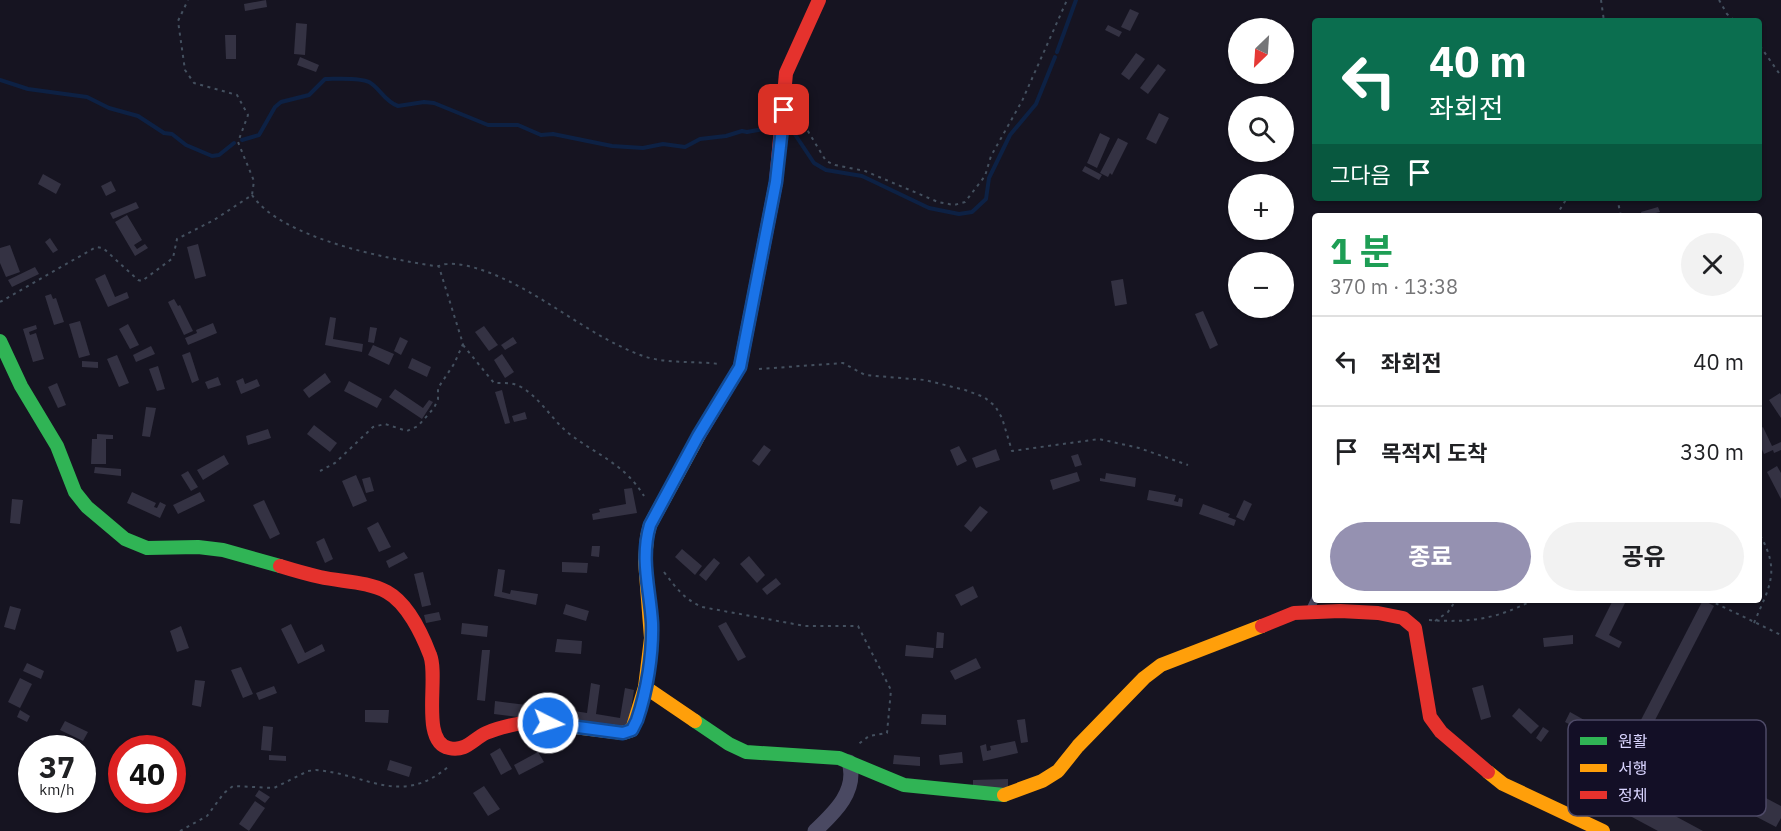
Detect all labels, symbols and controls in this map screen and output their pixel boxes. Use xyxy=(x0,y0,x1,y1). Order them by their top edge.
north arrow xyxy=(1228,18,1294,84)
map controls xyxy=(1228,18,1294,318)
text: 40 m xyxy=(1429,34,1527,89)
icon: left xyxy=(1330,42,1408,120)
pin xyxy=(758,84,809,135)
text: 좌회전 xyxy=(1429,90,1504,125)
icon: arrive xyxy=(767,93,800,126)
button: search xyxy=(1228,96,1294,162)
icon: arrive xyxy=(1403,156,1436,189)
text: 그다음 xyxy=(1330,160,1391,189)
button: + xyxy=(1228,174,1294,240)
text: 1 분 xyxy=(1330,227,1393,274)
button: close xyxy=(1681,233,1744,296)
button: − xyxy=(1228,252,1294,318)
text: 370 m · 13:38 xyxy=(1330,273,1458,300)
icon: left xyxy=(1330,345,1363,378)
text: 40 m xyxy=(1693,347,1744,376)
text: 좌회전 xyxy=(1381,348,1442,377)
icon: arrive xyxy=(1330,435,1363,468)
text: 330 m xyxy=(1680,437,1744,466)
text: 목적지 도착 xyxy=(1381,438,1487,467)
button: 종료 xyxy=(1330,522,1531,591)
button: 공유 xyxy=(1543,522,1744,591)
position arrow xyxy=(516,691,580,755)
legend xyxy=(1568,720,1766,816)
text: 원활 xyxy=(1618,731,1648,751)
speed limit sign: 40 xyxy=(108,735,186,813)
text: 37 xyxy=(39,747,75,786)
text: 서행 xyxy=(1618,758,1647,778)
text: km/h xyxy=(39,780,75,799)
text: 정체 xyxy=(1618,785,1647,805)

